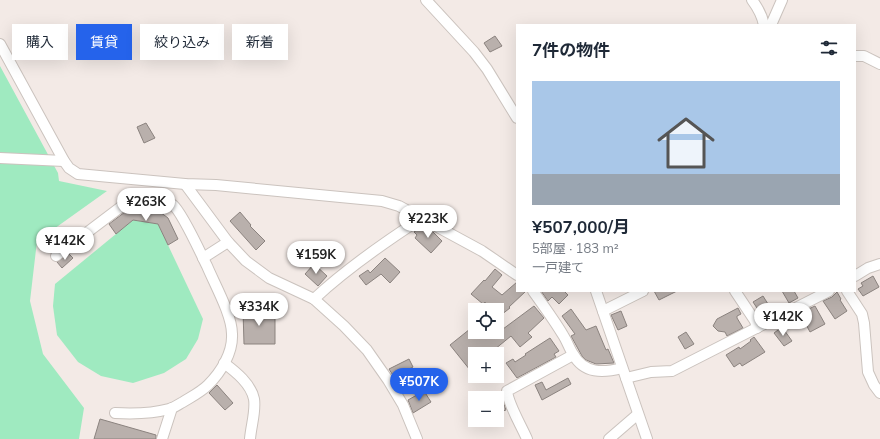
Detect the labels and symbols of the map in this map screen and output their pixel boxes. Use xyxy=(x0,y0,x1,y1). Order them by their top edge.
pin: ¥263K xyxy=(118,188,174,222)
pin: ¥223K xyxy=(400,205,456,239)
pin: ¥142K xyxy=(37,227,93,261)
pin: ¥159K xyxy=(288,241,344,275)
pin: ¥334K xyxy=(231,293,287,327)
pin: ¥142K xyxy=(755,303,811,337)
pin: ¥507K xyxy=(391,368,447,402)

